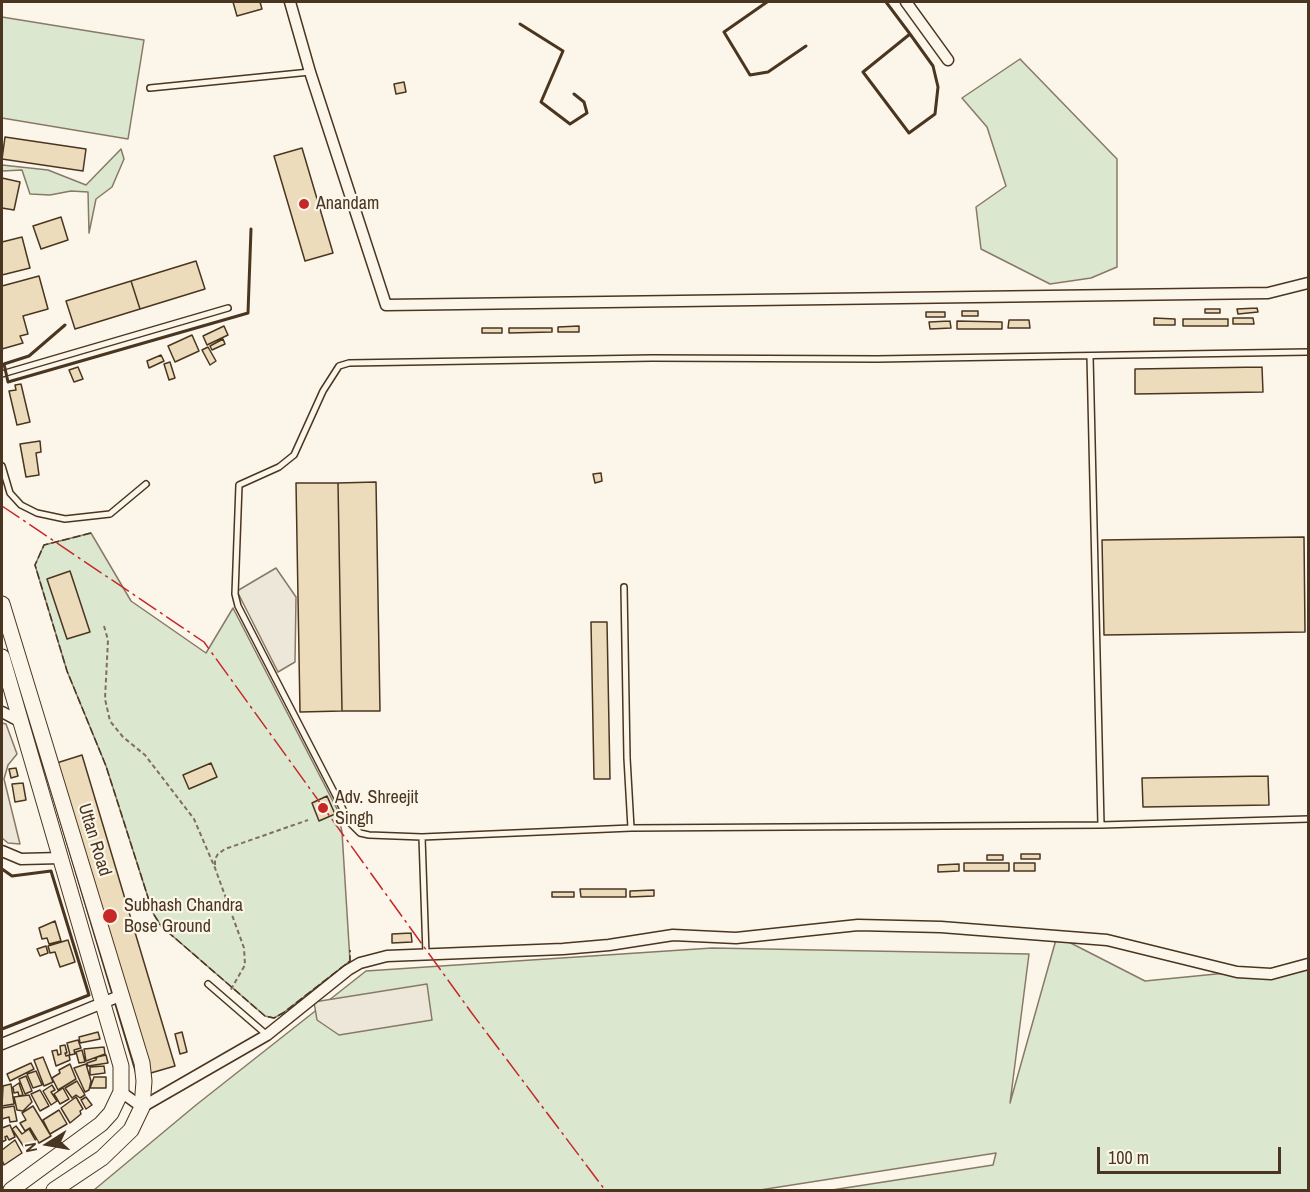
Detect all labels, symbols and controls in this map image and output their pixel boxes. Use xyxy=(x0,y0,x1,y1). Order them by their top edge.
place label: Anandam xyxy=(316,193,379,215)
marker: Anandam xyxy=(297,197,311,211)
place label: Adv. Shreejit Singh xyxy=(335,787,418,830)
street label: Uttan Road xyxy=(73,801,115,879)
marker: Adv. Shreejit Singh xyxy=(316,801,330,815)
place label: Subhash Chandra Bose Ground xyxy=(124,895,243,938)
marker: Subhash Chandra Bose Ground xyxy=(101,907,119,925)
north arrow xyxy=(18,1114,78,1174)
scale bar xyxy=(1100,1135,1284,1173)
text: N xyxy=(19,1141,42,1154)
text: 100 m xyxy=(1108,1145,1149,1170)

